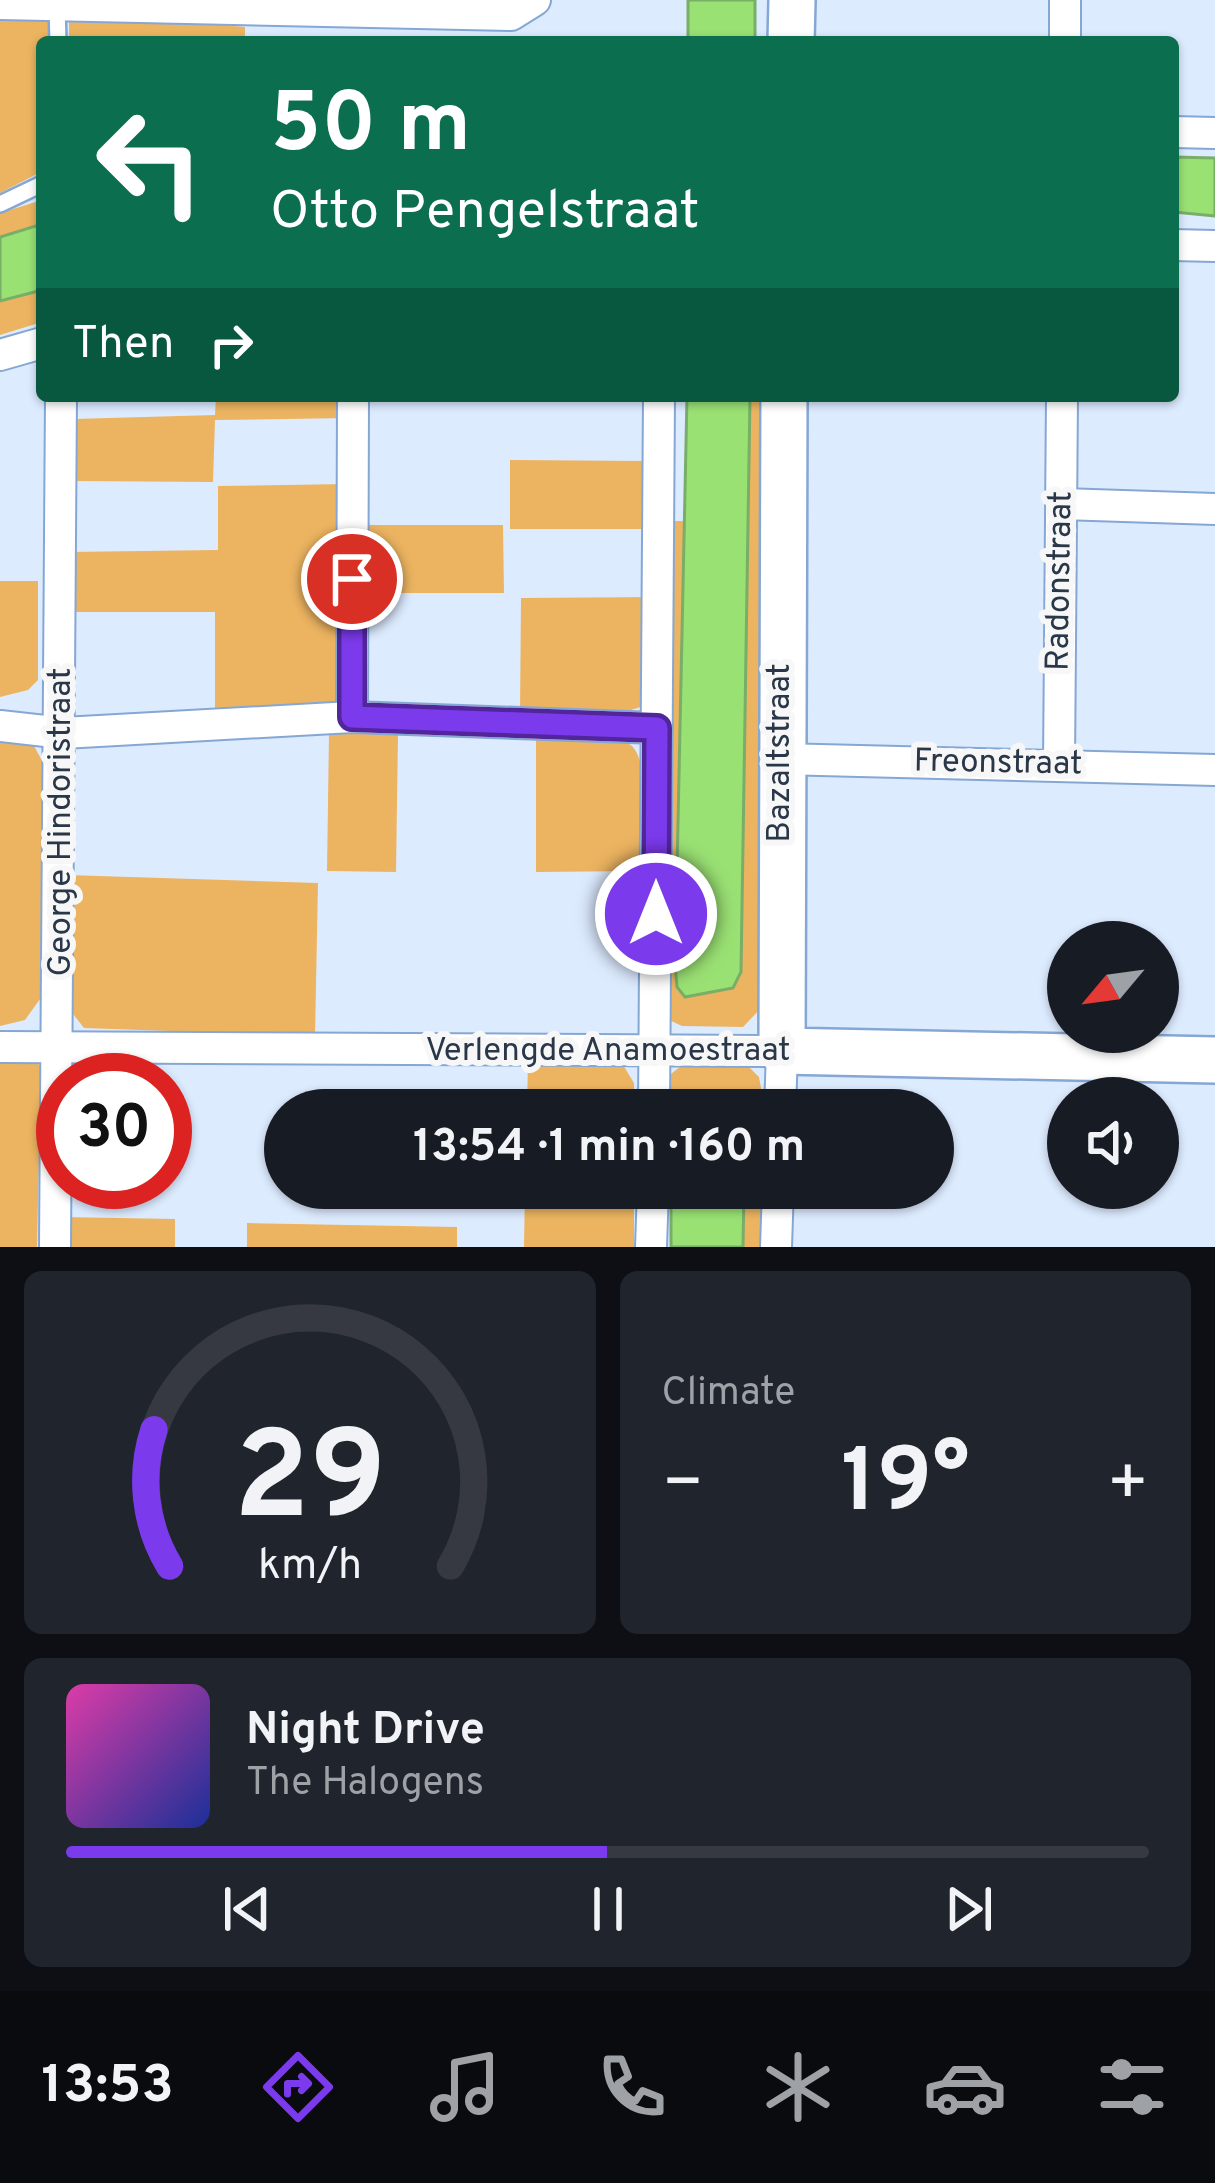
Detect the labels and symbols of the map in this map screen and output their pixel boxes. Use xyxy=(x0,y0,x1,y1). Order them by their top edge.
street label: Radonstraat xyxy=(1038,491,1084,671)
pin xyxy=(301,528,403,630)
street label: Bazaltstraat xyxy=(760,663,802,843)
street label: George Hindoristraat xyxy=(41,668,83,976)
street label: Freonstraat xyxy=(913,742,1083,786)
position arrow xyxy=(593,851,719,977)
north arrow xyxy=(1047,921,1179,1053)
street label: Verlengde Anamoestraat xyxy=(425,1031,791,1073)
speed limit sign: 30 xyxy=(36,1053,192,1209)

